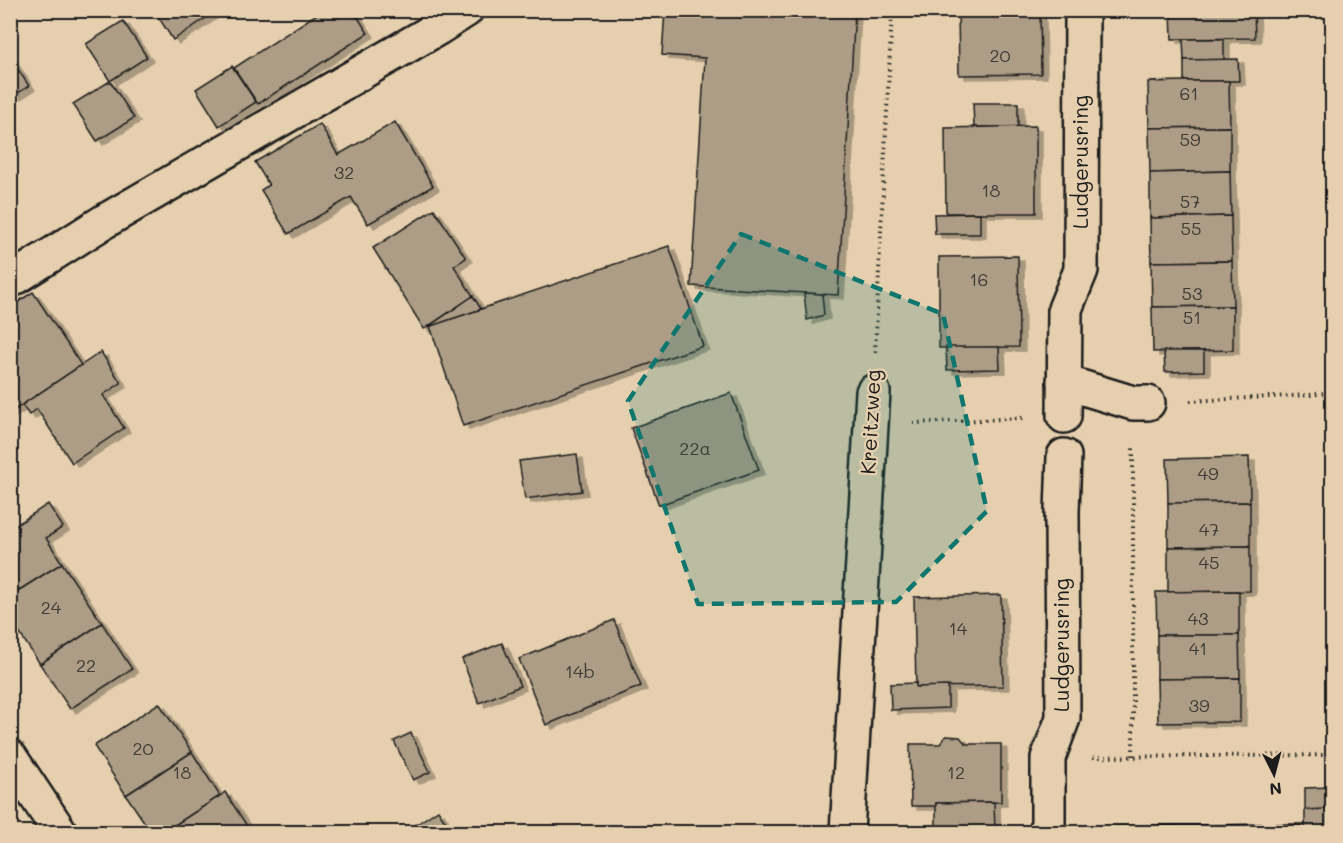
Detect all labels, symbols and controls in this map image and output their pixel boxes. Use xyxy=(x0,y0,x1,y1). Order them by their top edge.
house number: 20 xyxy=(989,43,1011,67)
house number: 61 xyxy=(1180,81,1198,105)
street label: Ludgerusring xyxy=(1066,95,1093,229)
house number: 59 xyxy=(1179,127,1201,151)
house number: 32 xyxy=(334,160,354,184)
house number: 18 xyxy=(982,178,1001,202)
house number: 57 xyxy=(1180,189,1200,213)
house number: 55 xyxy=(1181,216,1202,240)
house number: 16 xyxy=(970,267,988,291)
house number: 53 xyxy=(1181,281,1203,305)
house number: 51 xyxy=(1183,305,1201,329)
street label: Kreitzweg xyxy=(853,369,886,475)
house number: 22a xyxy=(679,436,711,460)
house number: 49 xyxy=(1197,461,1219,485)
house number: 47 xyxy=(1199,517,1219,541)
house number: 45 xyxy=(1198,550,1220,574)
street label: Ludgerusring xyxy=(1047,578,1074,712)
house number: 24 xyxy=(41,595,62,619)
house number: 43 xyxy=(1187,606,1209,630)
house number: 14 xyxy=(949,616,968,640)
house number: 41 xyxy=(1189,636,1207,660)
house number: 22 xyxy=(76,653,96,677)
house number: 14b xyxy=(565,659,595,683)
house number: 39 xyxy=(1188,693,1210,717)
house number: 20 xyxy=(132,736,154,760)
north arrow xyxy=(1244,744,1304,804)
house number: 18 xyxy=(173,760,192,784)
house number: 12 xyxy=(947,760,965,784)
text: N xyxy=(1268,778,1283,800)

